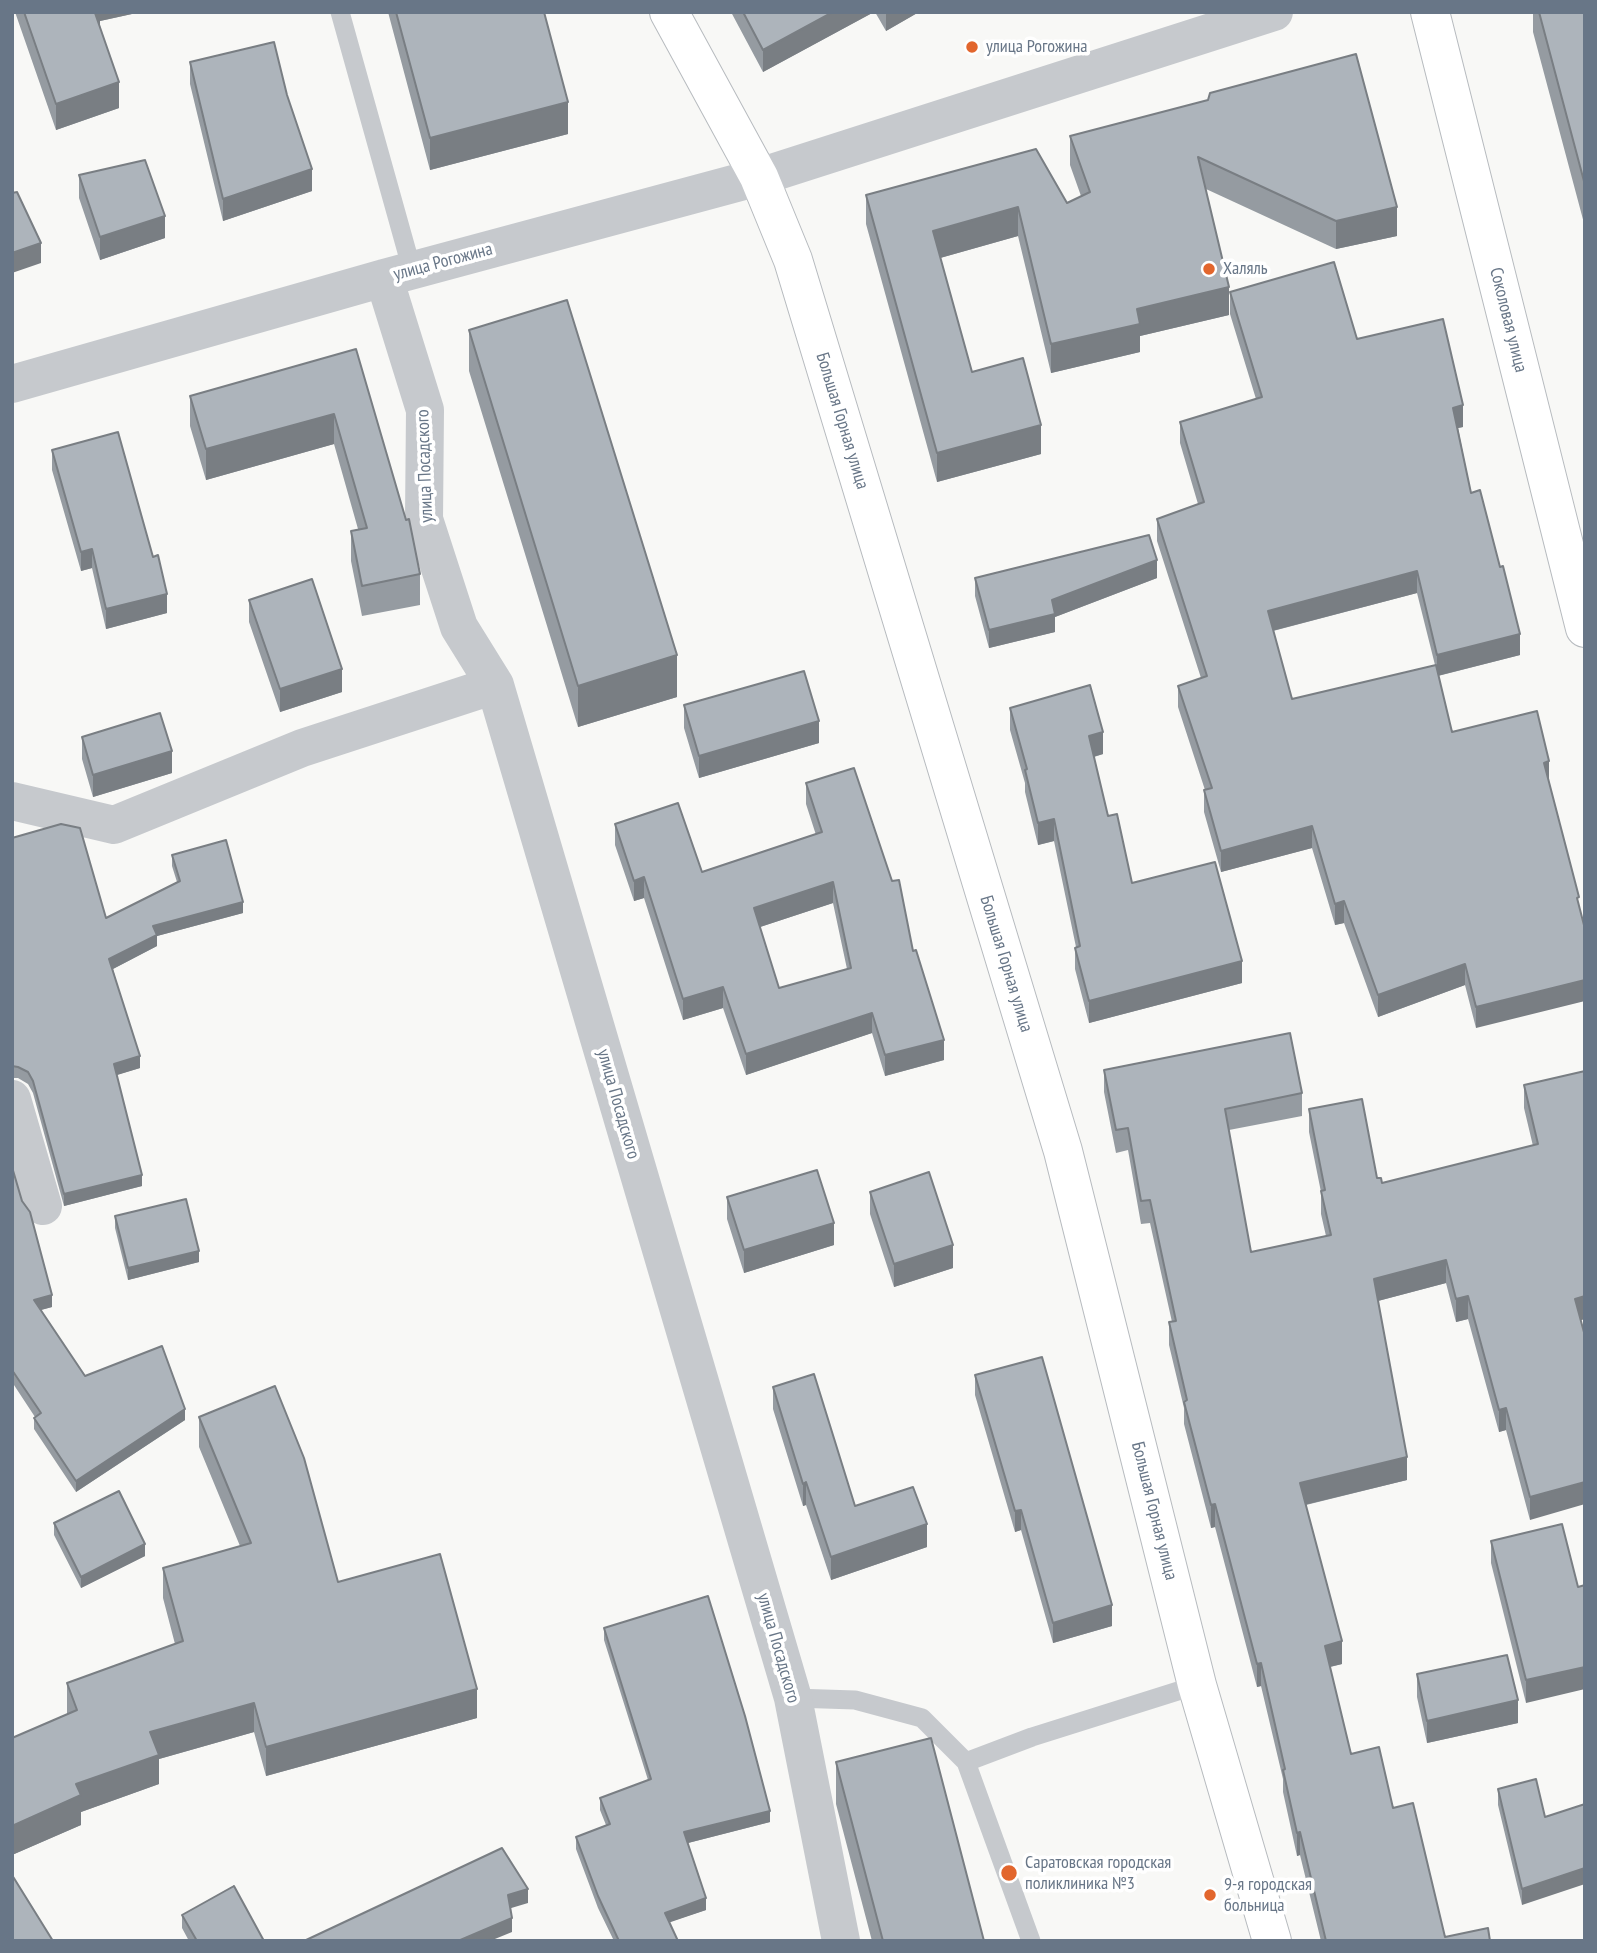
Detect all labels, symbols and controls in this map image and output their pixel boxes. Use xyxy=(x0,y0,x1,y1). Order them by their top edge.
place label: улица Рогожина xyxy=(986,36,1087,58)
marker: улица Рогожина xyxy=(964,39,980,55)
street label: улица Рогожина xyxy=(391,238,495,286)
place label: Халяль xyxy=(1223,258,1268,280)
marker: Халяль xyxy=(1201,261,1217,277)
street label: Соколовая улица xyxy=(1485,265,1531,375)
street label: Большая Горная улица xyxy=(811,350,873,492)
street label: улица Посадского xyxy=(412,409,438,523)
street label: Большая Горная улица xyxy=(975,893,1037,1035)
street label: улица Посадского xyxy=(592,1047,644,1161)
street label: Большая Горная улица xyxy=(1126,1440,1182,1582)
street label: улица Посадского xyxy=(752,1591,804,1705)
place label: Саратовская городская поликлиника №3 xyxy=(1025,1852,1171,1895)
marker: Саратовская городская поликлиника №3 xyxy=(999,1863,1019,1883)
place label: 9-я городская больница xyxy=(1224,1874,1312,1916)
marker: 9-я городская больница xyxy=(1202,1887,1218,1903)

